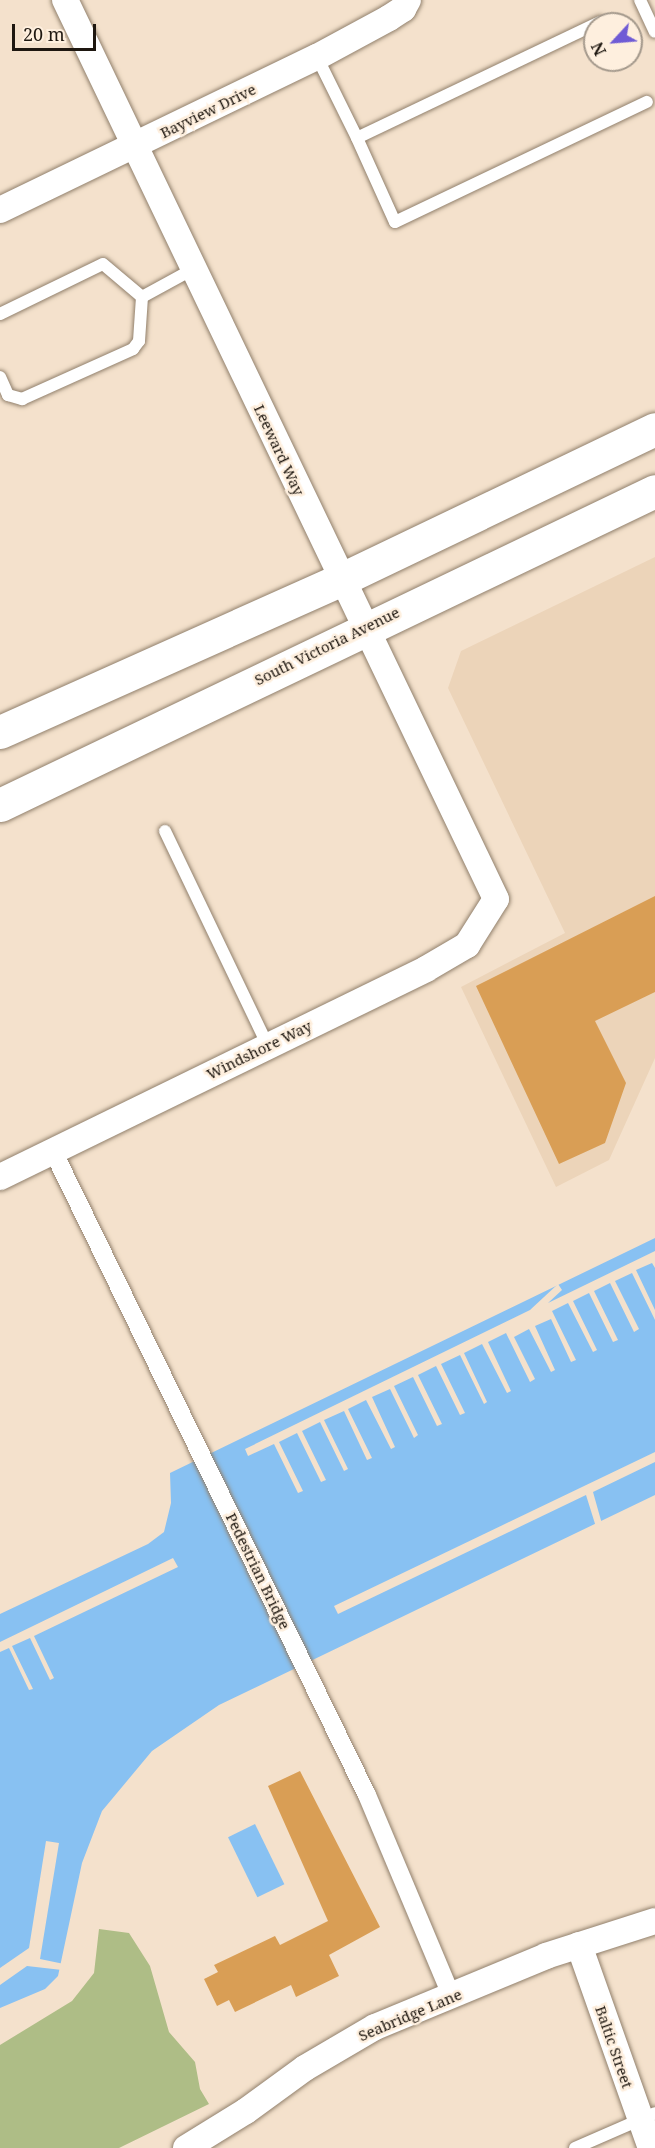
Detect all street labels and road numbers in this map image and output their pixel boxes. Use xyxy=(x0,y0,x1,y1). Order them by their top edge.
street label: Bayview Drive xyxy=(157,80,259,142)
street label: Leeward Way xyxy=(250,402,308,498)
street label: South Victoria Avenue xyxy=(252,603,402,689)
street label: Windshore Way xyxy=(204,1017,314,1083)
street label: Pedestrian Bridge xyxy=(222,1510,294,1632)
street label: Seabridge Lane xyxy=(356,1985,464,2045)
street label: Baltic Street xyxy=(591,2003,637,2091)

